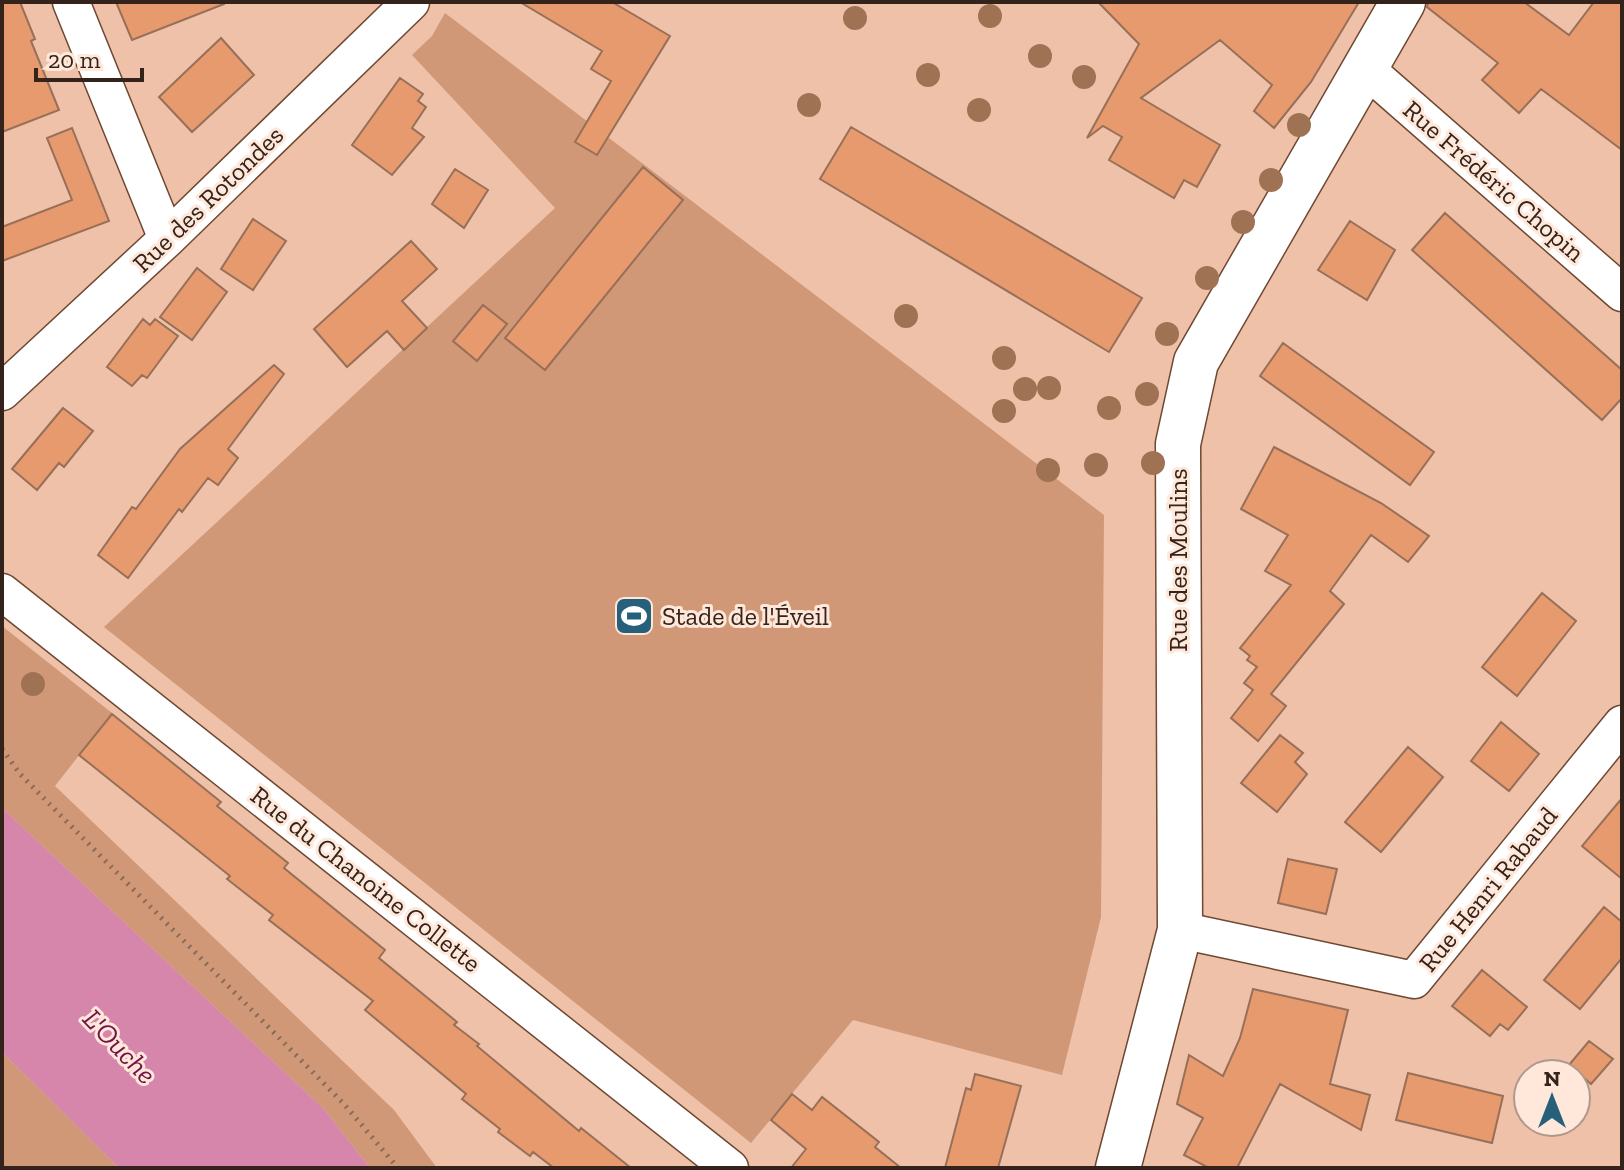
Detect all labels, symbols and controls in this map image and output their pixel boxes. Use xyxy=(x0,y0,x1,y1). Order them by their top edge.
scale bar xyxy=(36,32,142,82)
text: 20 m xyxy=(48,45,101,74)
street label: Rue Frédéric Chopin xyxy=(1397,93,1591,269)
street label: Rue des Rotondes xyxy=(126,119,290,279)
street label: Rue des Moulins xyxy=(1162,468,1194,652)
sports icon: Stade de l'Éveil xyxy=(613,595,655,637)
place label: Stade de l'Éveil xyxy=(662,600,829,632)
street label: Rue du Chanoine Collette xyxy=(244,779,488,979)
street label: Rue Henri Rabaud xyxy=(1412,800,1564,978)
water label: L'Ouche xyxy=(76,1002,163,1091)
north arrow xyxy=(1512,1058,1592,1138)
text: N xyxy=(1544,1065,1561,1092)

